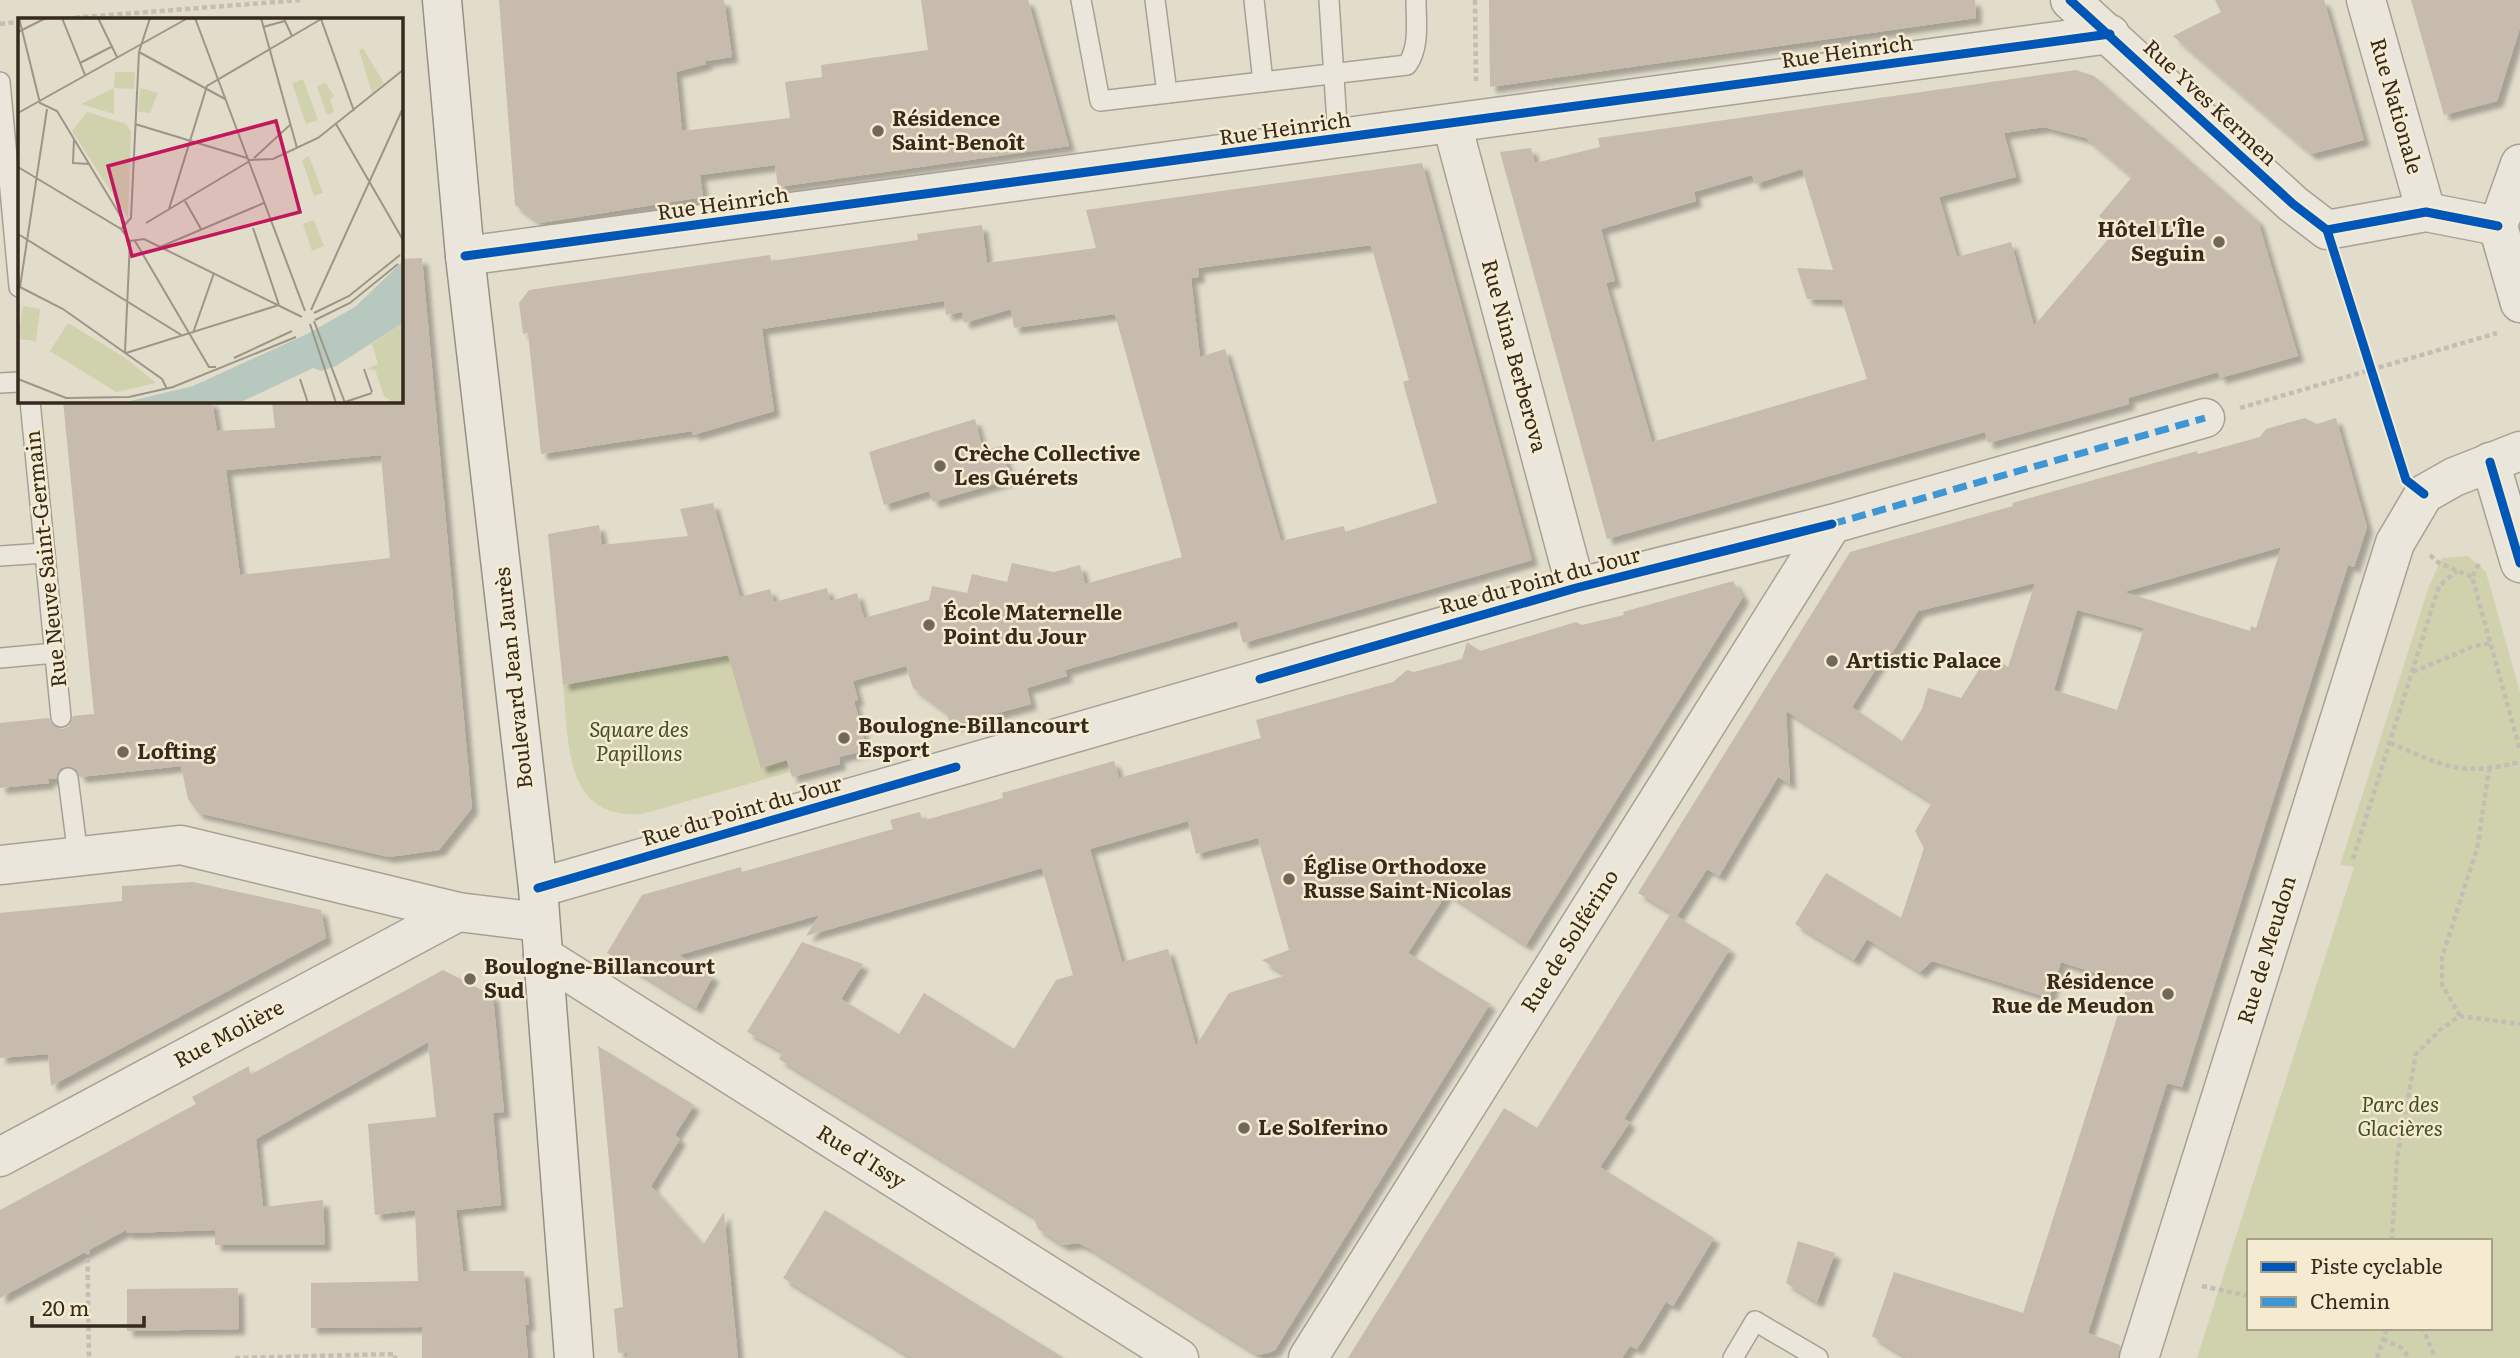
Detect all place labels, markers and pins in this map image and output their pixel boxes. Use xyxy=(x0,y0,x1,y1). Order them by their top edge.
place label: Résidence Saint-Benoît xyxy=(892,101,1026,156)
marker: Résidence Saint-Benoît xyxy=(870,123,886,139)
place label: Hôtel L'Île Seguin xyxy=(2097,212,2205,267)
marker: Hôtel L'Île Seguin xyxy=(2211,234,2227,250)
place label: Crèche Collective Les Guérets xyxy=(954,436,1141,491)
marker: Crèche Collective Les Guérets xyxy=(932,458,948,474)
place label: École Maternelle Point du Jour xyxy=(943,595,1122,650)
marker: École Maternelle Point du Jour xyxy=(921,617,937,633)
place label: Artistic Palace xyxy=(1846,643,2001,674)
marker: Artistic Palace xyxy=(1824,653,1840,669)
place label: Boulogne-Billancourt Esport xyxy=(858,708,1090,763)
marker: Boulogne-Billancourt Esport xyxy=(836,730,852,746)
place label: Lofting xyxy=(137,734,216,765)
marker: Lofting xyxy=(115,744,131,760)
place label: Église Orthodoxe Russe Saint-Nicolas xyxy=(1303,849,1511,904)
marker: Église Orthodoxe Russe Saint-Nicolas xyxy=(1281,871,1297,887)
place label: Boulogne-Billancourt Sud xyxy=(484,949,716,1004)
place label: Résidence Rue de Meudon xyxy=(1992,964,2154,1019)
marker: Boulogne-Billancourt Sud xyxy=(462,971,478,987)
marker: Résidence Rue de Meudon xyxy=(2160,986,2176,1002)
place label: Le Solferino xyxy=(1258,1110,1388,1141)
marker: Le Solferino xyxy=(1236,1120,1252,1136)

